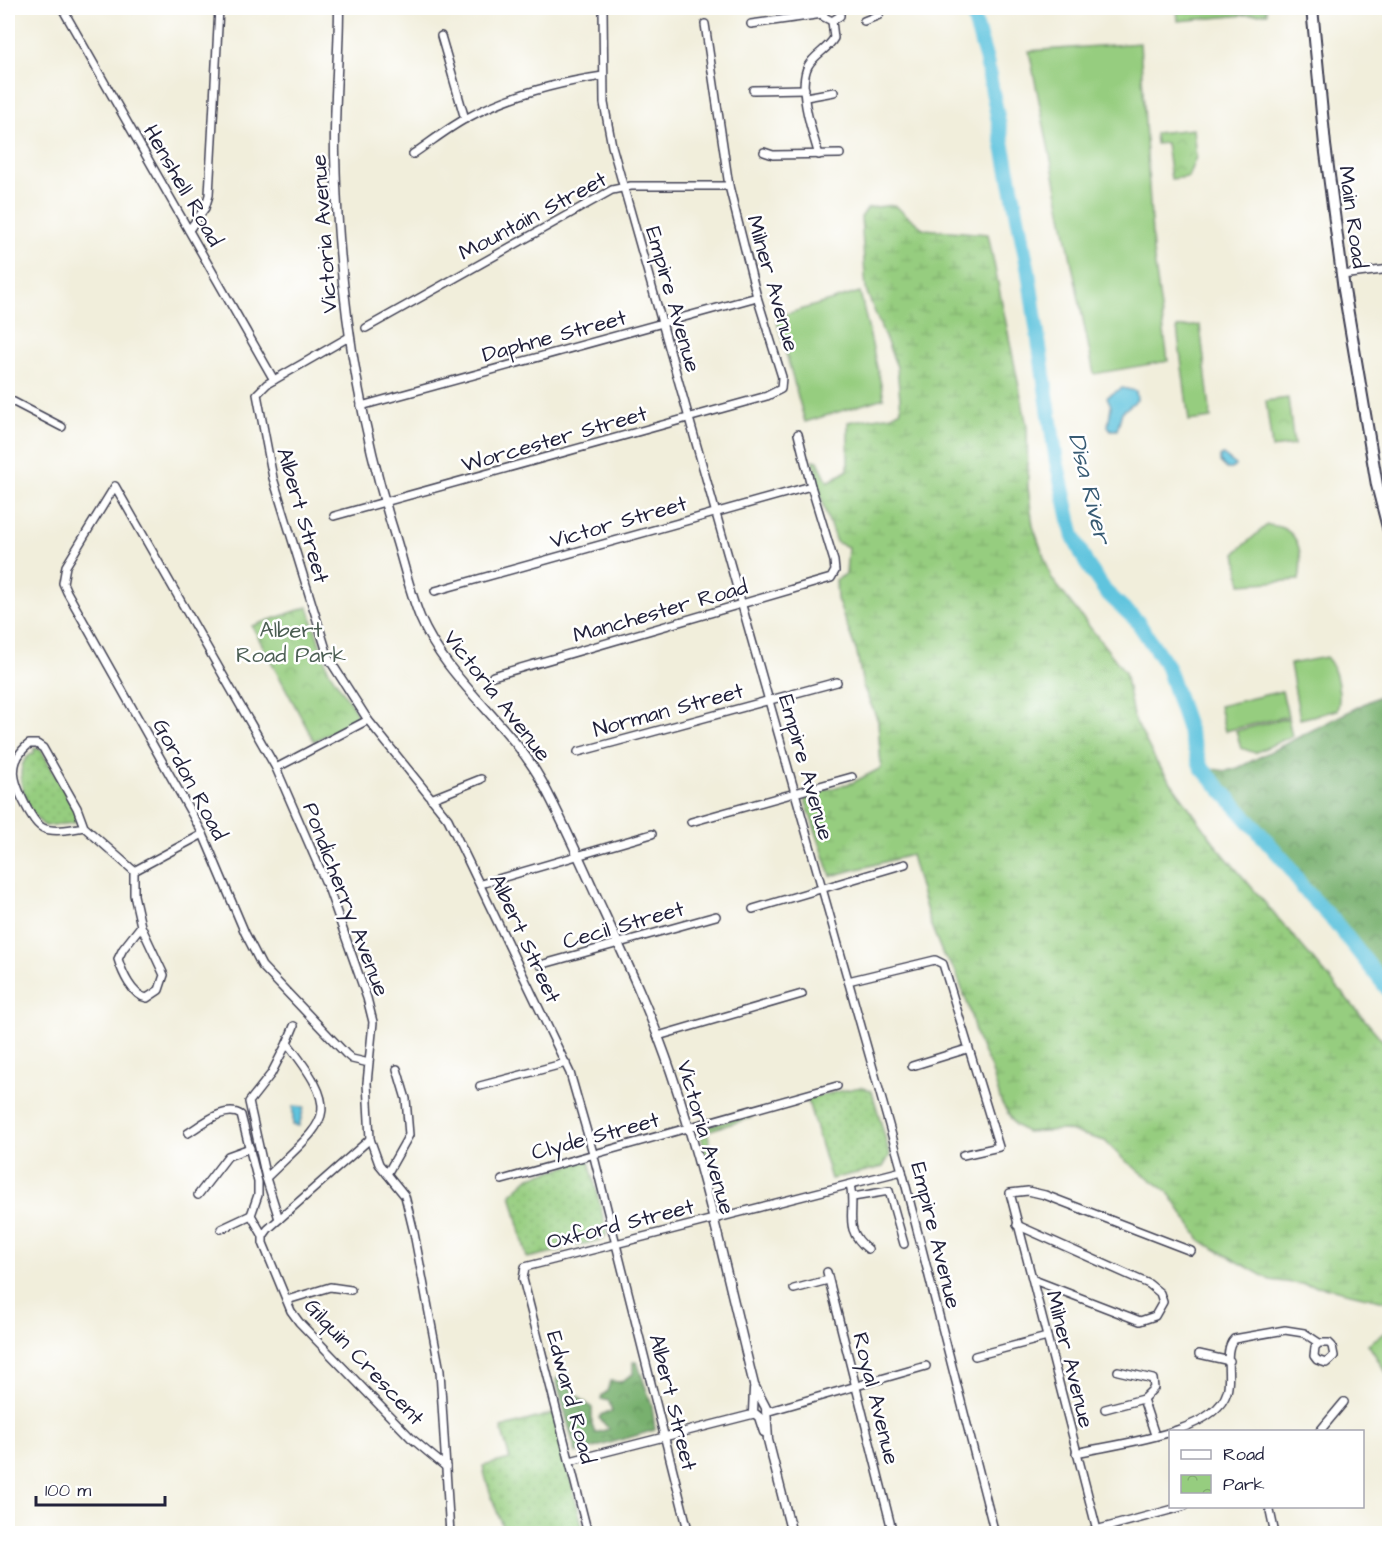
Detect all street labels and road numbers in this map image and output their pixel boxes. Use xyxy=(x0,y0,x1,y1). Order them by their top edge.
street label: Henshell Road xyxy=(135,119,230,253)
street label: Victoria Avenue xyxy=(303,153,346,314)
street label: Mountain Street xyxy=(453,164,612,268)
street label: Main Road xyxy=(1330,164,1375,270)
street label: Milner Avenue xyxy=(738,212,807,355)
street label: Empire Avenue xyxy=(637,223,708,376)
street label: Daphne Street xyxy=(479,302,630,371)
street label: Worcester Street xyxy=(458,398,651,481)
street label: Albert Street xyxy=(268,444,337,587)
street label: Victor Street xyxy=(546,488,691,557)
street label: Manchester Road xyxy=(569,572,751,651)
street label: Victoria Avenue xyxy=(436,624,558,768)
street label: Norman Street xyxy=(590,675,747,745)
street label: Empire Avenue xyxy=(770,691,841,844)
street label: Gordon Road xyxy=(145,713,235,846)
street label: Pondicherry Avenue xyxy=(293,798,397,1001)
street label: Albert Street xyxy=(481,869,568,1008)
street label: Cecil Street xyxy=(559,893,688,958)
street label: Victoria Avenue xyxy=(669,1057,742,1218)
street label: Clyde Street xyxy=(528,1105,663,1169)
street label: Empire Avenue xyxy=(902,1159,969,1312)
street label: Oxford Street xyxy=(544,1191,697,1258)
street label: Milner Avenue xyxy=(1038,1288,1102,1431)
street label: Gilquin Crescent xyxy=(297,1291,431,1433)
street label: Edward Road xyxy=(538,1328,603,1467)
street label: Royal Avenue xyxy=(843,1329,907,1468)
street label: Albert Street xyxy=(641,1331,704,1474)

